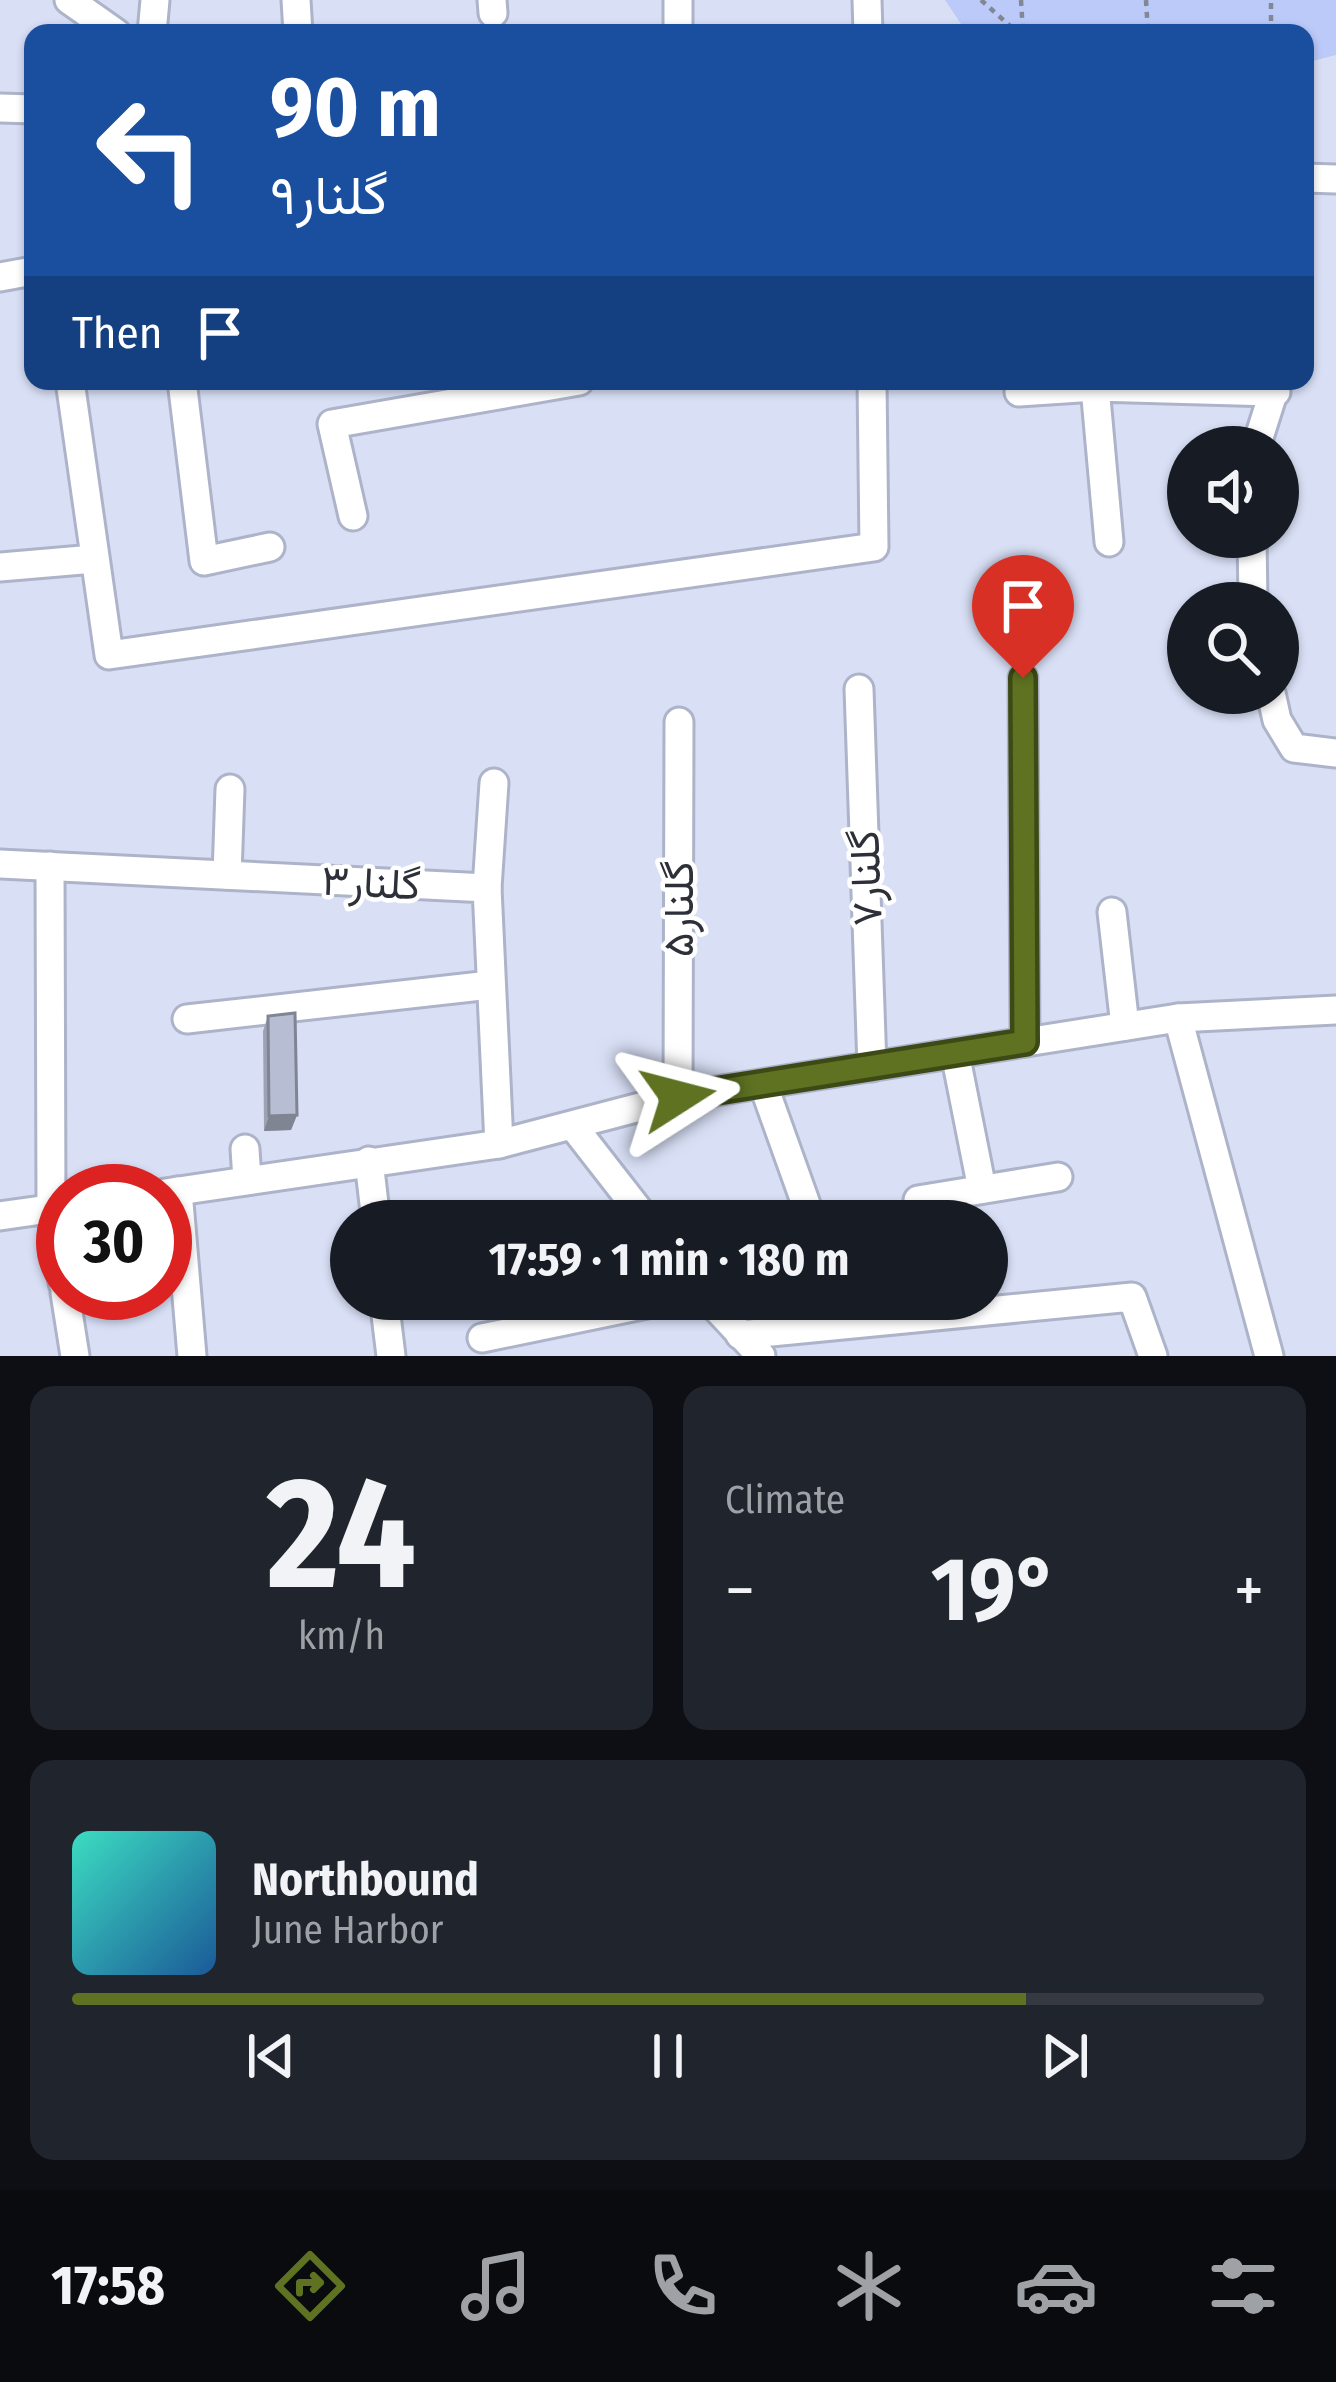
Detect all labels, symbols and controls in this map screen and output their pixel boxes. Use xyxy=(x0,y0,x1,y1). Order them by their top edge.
text: 90 m xyxy=(270,57,441,158)
icon: left xyxy=(72,72,228,228)
text: گلنار۹ xyxy=(270,164,388,228)
icon: arrive xyxy=(187,300,253,366)
text: Then xyxy=(72,306,163,360)
map controls xyxy=(1167,426,1299,714)
button: sound xyxy=(1167,426,1299,558)
pin xyxy=(972,555,1074,678)
icon: arrive xyxy=(990,573,1056,639)
button: search xyxy=(1167,582,1299,714)
street label: گلنار۷ xyxy=(839,829,894,927)
street label: گلنار۳ xyxy=(320,855,422,912)
street label: گلنار۵ xyxy=(654,861,705,957)
position arrow xyxy=(615,1034,741,1160)
speed limit sign: 30 xyxy=(36,1164,192,1320)
text: 17:59 · 1 min · 180 m xyxy=(489,1233,849,1287)
text: 24 xyxy=(267,1441,416,1628)
text: Climate xyxy=(725,1477,845,1523)
text: 19° xyxy=(931,1536,1058,1644)
text: − xyxy=(725,1551,755,1630)
text: + xyxy=(1234,1551,1264,1630)
text: km/h xyxy=(298,1613,385,1659)
text: Northbound xyxy=(252,1853,479,1907)
text: June Harbor xyxy=(252,1907,443,1953)
icon: previous xyxy=(238,2023,304,2089)
icon: pause xyxy=(635,2023,701,2089)
icon: next xyxy=(1032,2023,1098,2089)
icon: directions xyxy=(268,2244,352,2328)
icon: music xyxy=(454,2244,538,2328)
icon: phone xyxy=(641,2244,725,2328)
icon: climate xyxy=(827,2244,911,2328)
icon: car xyxy=(1014,2244,1098,2328)
icon: filters xyxy=(1201,2244,1285,2328)
text: 17:58 xyxy=(51,2254,165,2318)

